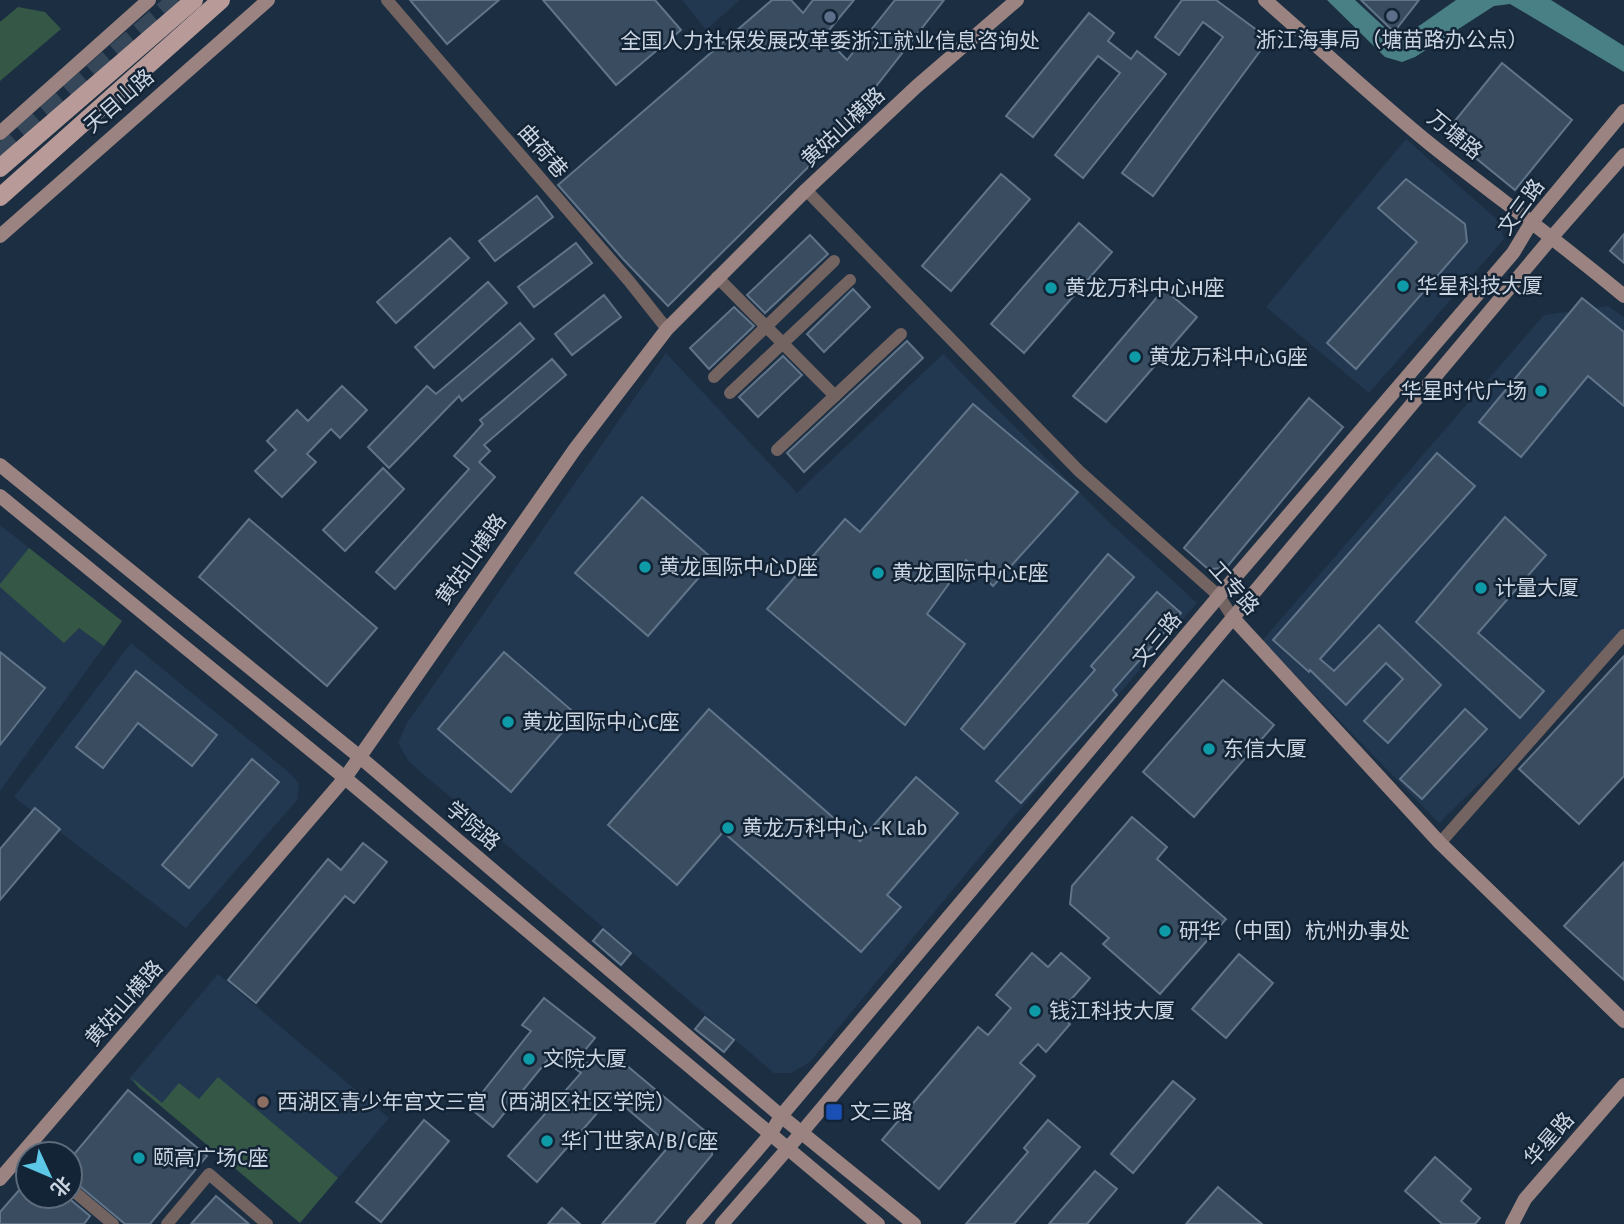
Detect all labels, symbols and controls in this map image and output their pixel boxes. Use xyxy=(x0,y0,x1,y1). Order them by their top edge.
marker: 浙江海事局（塘苗路办公点） xyxy=(1384,8,1400,24)
marker: 全国人力社保发展改革委浙江就业信息咨询处 xyxy=(822,9,838,25)
place label: 浙江海事局（塘苗路办公点） xyxy=(1256,27,1529,53)
place label: 全国人力社保发展改革委浙江就业信息咨询处 xyxy=(620,28,1040,54)
street label: 天目山路 xyxy=(79,64,159,138)
street label: 黄姑山横路 xyxy=(796,82,890,172)
street label: 万塘路 xyxy=(1422,105,1488,165)
street label: 曲荷巷 xyxy=(513,119,573,183)
street label: 文三路 xyxy=(1492,174,1550,240)
place label: 华星科技大厦 xyxy=(1417,273,1543,299)
place label: 黄龙万科中心H座 xyxy=(1065,275,1225,301)
marker: 华星科技大厦 xyxy=(1395,278,1411,294)
marker: 黄龙万科中心H座 xyxy=(1043,280,1059,296)
place label: 黄龙万科中心G座 xyxy=(1149,344,1308,370)
marker: 黄龙万科中心G座 xyxy=(1127,349,1143,365)
place label: 华星时代广场 xyxy=(1401,378,1527,404)
marker: 华星时代广场 xyxy=(1533,383,1549,399)
street label: 黄姑山横路 xyxy=(430,509,512,609)
place label: 黄龙国际中心D座 xyxy=(659,554,818,580)
street label: 工专路 xyxy=(1203,556,1265,620)
marker: 黄龙国际中心D座 xyxy=(637,559,653,575)
place label: 黄龙国际中心E座 xyxy=(892,560,1049,586)
marker: 黄龙国际中心E座 xyxy=(870,565,886,581)
place label: 计量大厦 xyxy=(1495,575,1579,601)
marker: 计量大厦 xyxy=(1473,580,1489,596)
street label: 文三路 xyxy=(1127,607,1187,671)
place label: 黄龙国际中心C座 xyxy=(522,709,680,735)
marker: 黄龙国际中心C座 xyxy=(500,714,516,730)
place label: 东信大厦 xyxy=(1223,736,1307,762)
marker: 东信大厦 xyxy=(1201,741,1217,757)
street label: 学院路 xyxy=(441,796,505,856)
place label: 黄龙万科中心 -K Lab xyxy=(742,815,927,841)
marker: 黄龙万科中心 -K Lab xyxy=(720,820,736,836)
place label: 研华（中国）杭州办事处 xyxy=(1179,918,1410,944)
marker: 研华（中国）杭州办事处 xyxy=(1157,923,1173,939)
street label: 黄姑山横路 xyxy=(80,955,168,1051)
place label: 钱江科技大厦 xyxy=(1049,998,1175,1024)
marker: 钱江科技大厦 xyxy=(1027,1003,1043,1019)
place label: 文院大厦 xyxy=(543,1046,627,1072)
marker: 文院大厦 xyxy=(521,1051,537,1067)
place label: 西湖区青少年宫文三宫（西湖区社区学院） xyxy=(277,1089,676,1115)
marker: 西湖区青少年宫文三宫（西湖区社区学院） xyxy=(255,1094,271,1110)
place label: 文三路 xyxy=(850,1099,913,1125)
marker: 文三路 xyxy=(824,1102,844,1122)
street label: 华星路 xyxy=(1519,1107,1579,1171)
place label: 华门世家A/B/C座 xyxy=(561,1128,718,1154)
marker: 华门世家A/B/C座 xyxy=(539,1133,555,1149)
north arrow xyxy=(14,1140,84,1210)
place label: 颐高广场C座 xyxy=(153,1145,269,1171)
marker: 颐高广场C座 xyxy=(131,1150,147,1166)
text: 北 xyxy=(46,1172,76,1201)

